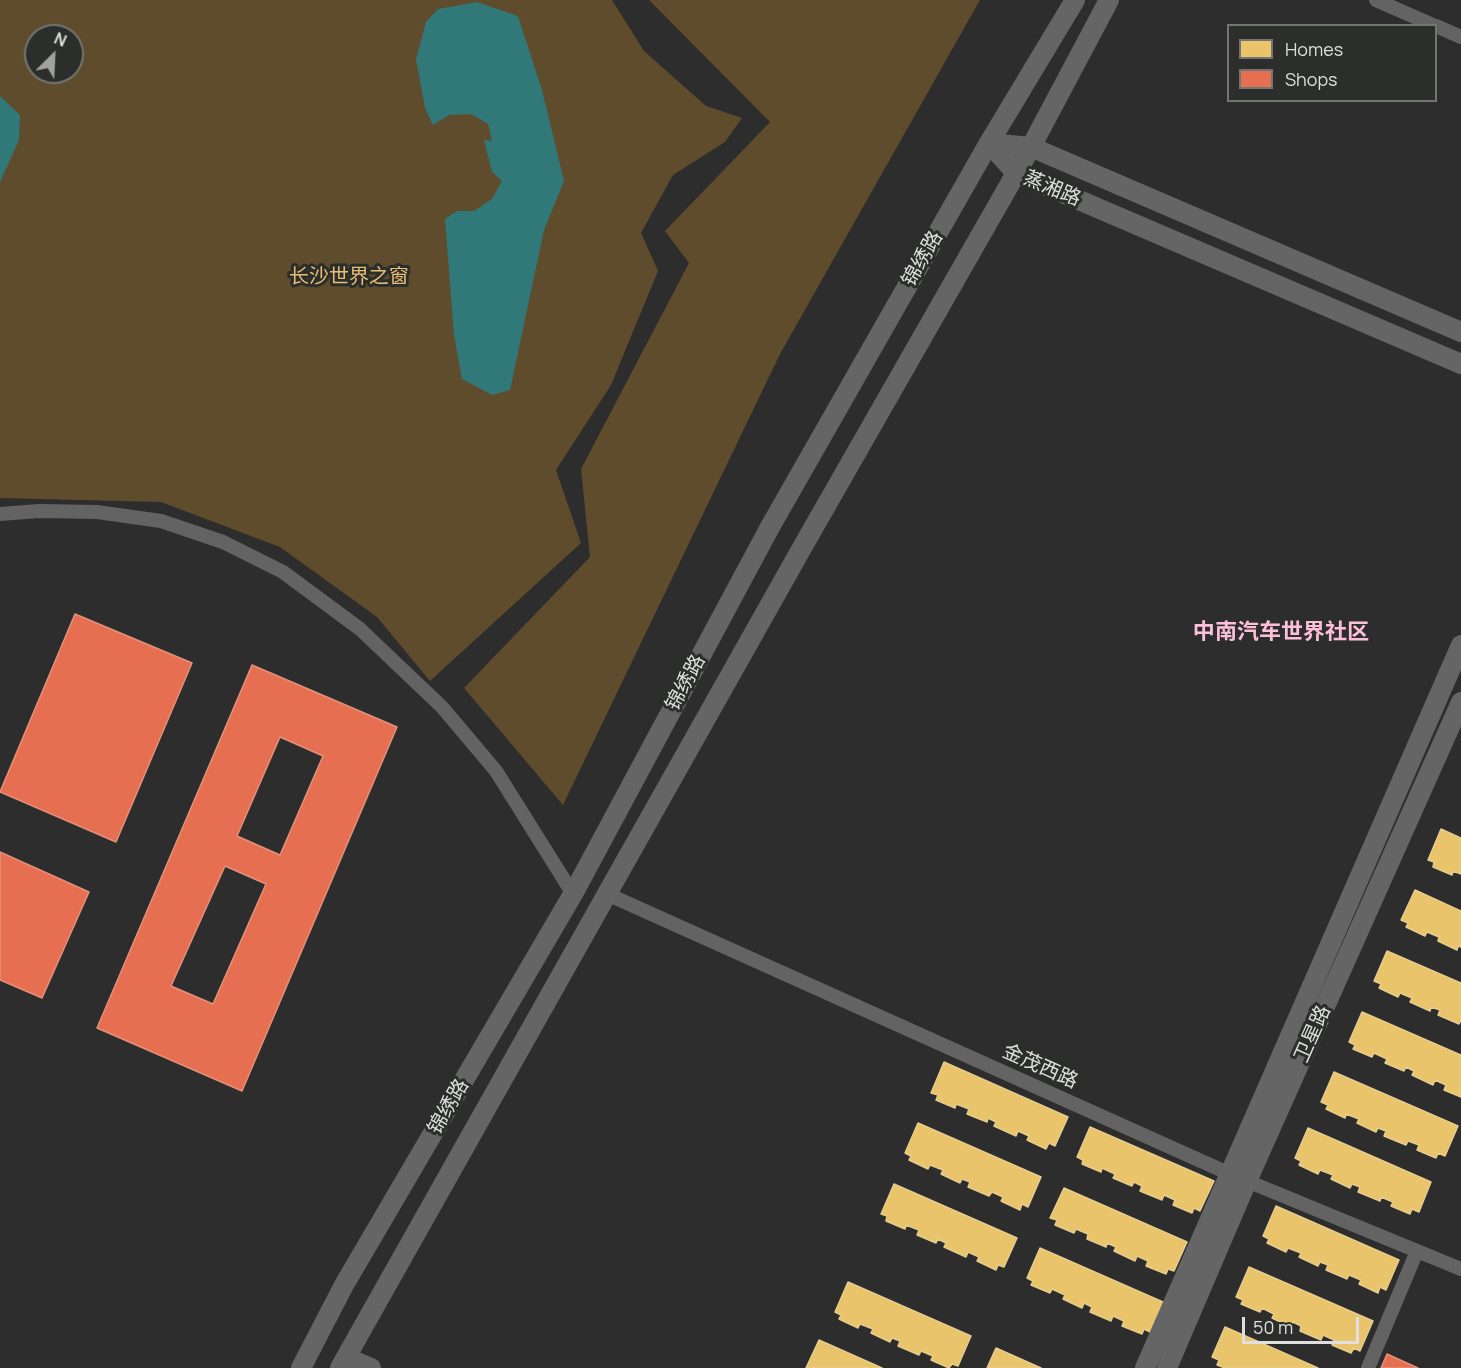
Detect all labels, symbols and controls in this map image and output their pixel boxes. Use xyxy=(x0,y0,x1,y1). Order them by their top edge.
north arrow xyxy=(24,24,84,84)
legend xyxy=(1227,24,1437,102)
text: N xyxy=(51,27,70,52)
text: Homes xyxy=(1285,37,1343,61)
text: Shops xyxy=(1285,67,1337,91)
street label: 蒸湘路 xyxy=(1020,166,1084,212)
street label: 锦绣路 xyxy=(898,227,948,291)
park label: 长沙世界之窗 xyxy=(289,265,409,289)
district label: 中南汽车世界社区 xyxy=(1193,620,1369,646)
street label: 锦绣路 xyxy=(661,651,711,715)
street label: 卫星路 xyxy=(1290,1002,1336,1066)
street label: 金茂西路 xyxy=(999,1040,1081,1094)
street label: 锦绣路 xyxy=(424,1075,474,1139)
scale bar xyxy=(1245,1305,1362,1343)
text: 50 m xyxy=(1253,1315,1293,1339)

